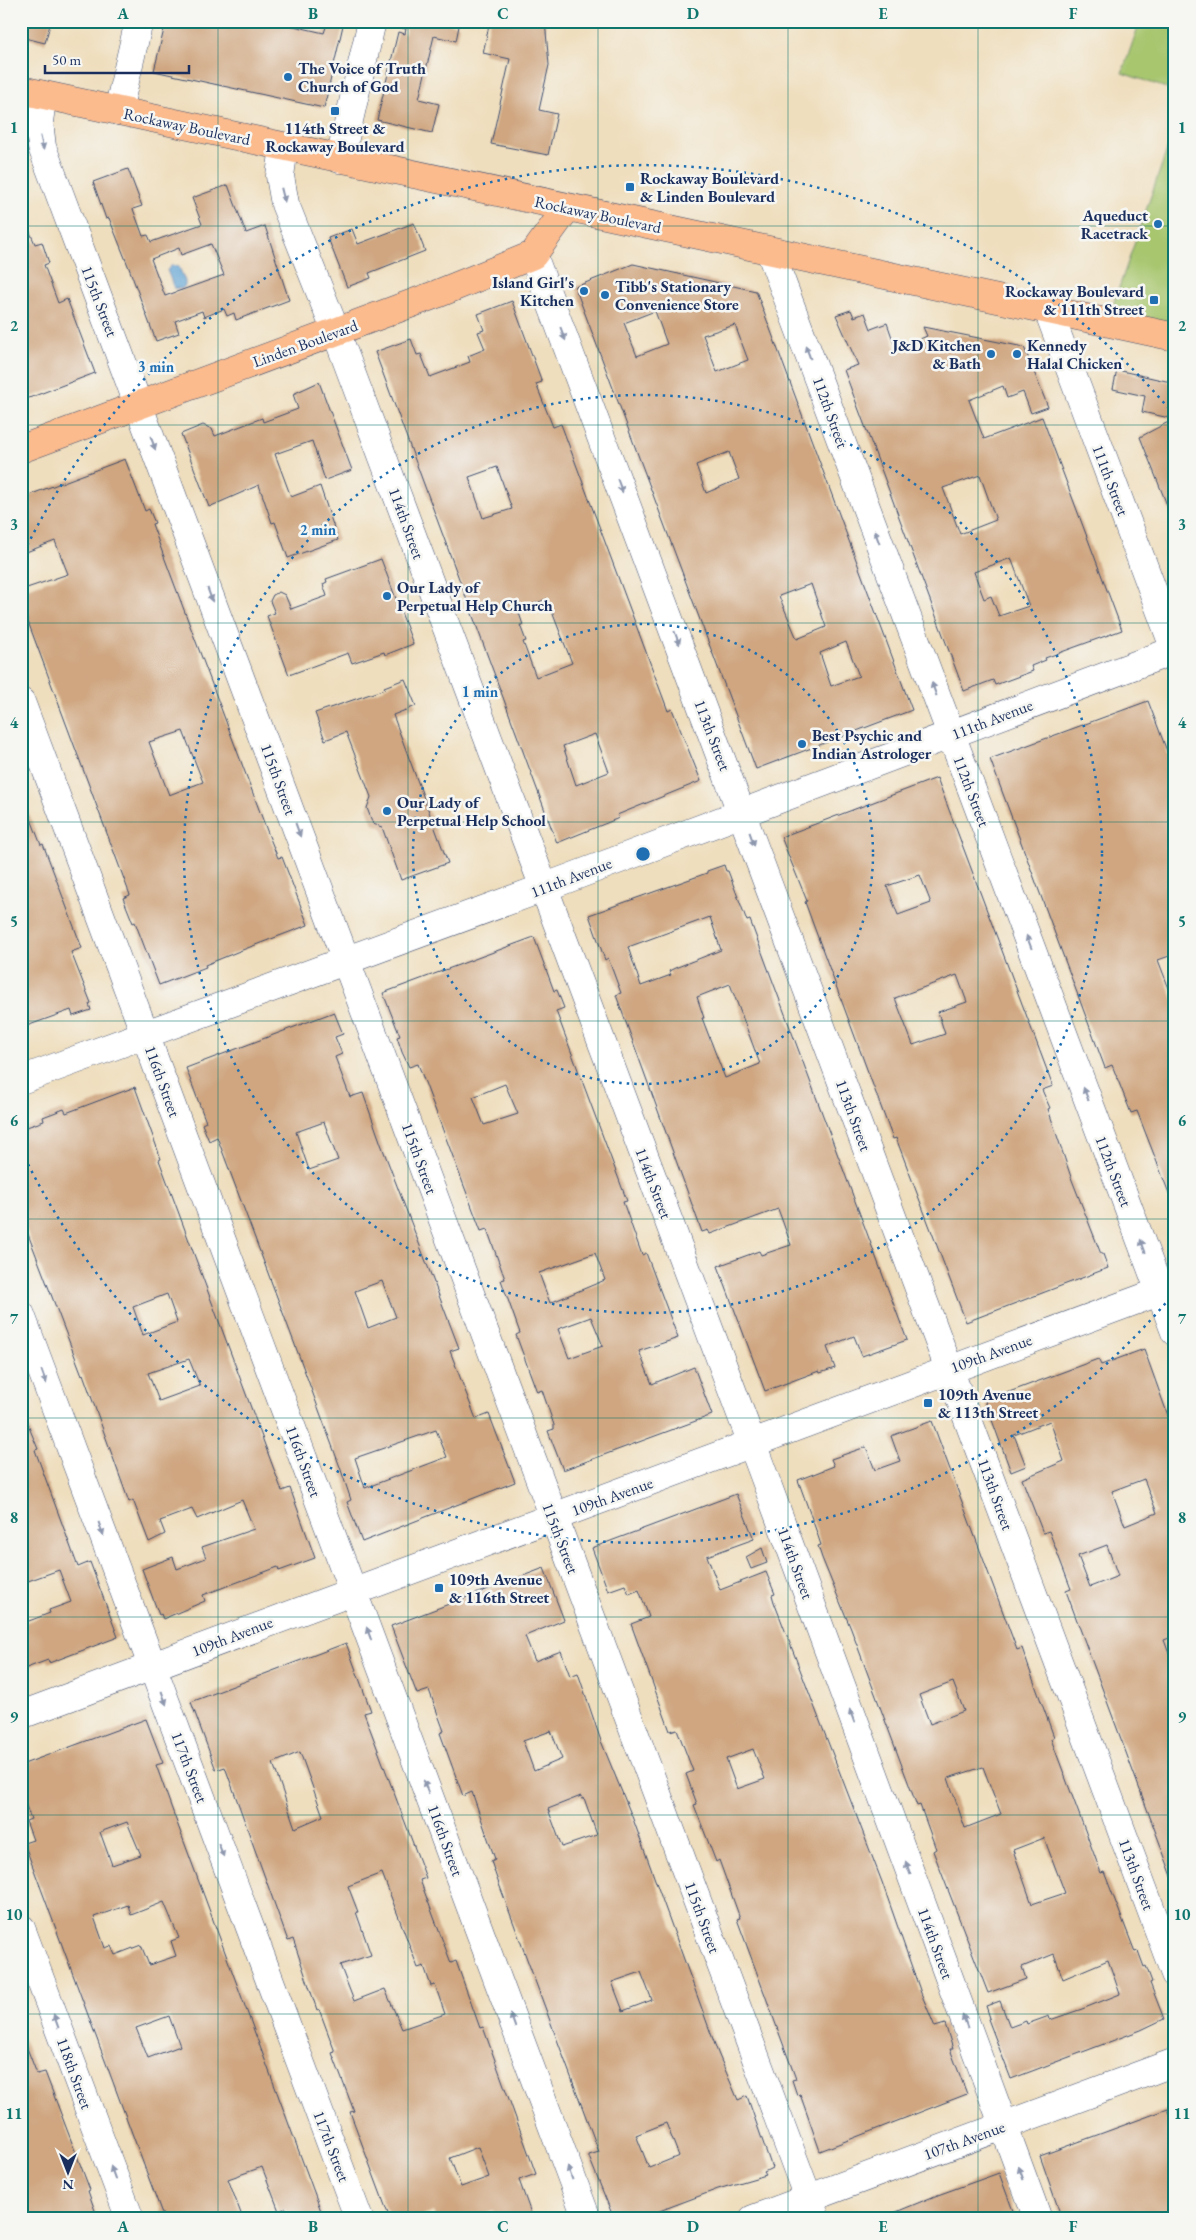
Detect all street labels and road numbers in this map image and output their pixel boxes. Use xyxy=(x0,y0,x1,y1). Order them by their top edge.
street label: Rockaway Boulevard xyxy=(122,103,253,150)
street label: Rockaway Boulevard xyxy=(533,191,664,238)
street label: 115th Street xyxy=(76,263,123,340)
street label: Linden Boulevard xyxy=(250,314,361,372)
street label: 112th Street xyxy=(808,374,853,451)
street label: 111th Street xyxy=(1087,442,1134,519)
street label: 114th Street xyxy=(384,485,429,562)
street label: 111th Avenue xyxy=(949,694,1036,745)
street label: 113th Street xyxy=(689,697,736,774)
street label: 115th Street xyxy=(256,741,301,818)
street label: 112th Street xyxy=(948,753,995,830)
street label: 111th Avenue xyxy=(528,852,615,903)
street label: 116th Street xyxy=(140,1043,185,1120)
street label: 113th Street xyxy=(831,1077,876,1154)
street label: 115th Street xyxy=(397,1120,442,1197)
street label: 112th Street xyxy=(1090,1133,1137,1210)
street label: 114th Street xyxy=(630,1145,677,1222)
street label: 109th Avenue xyxy=(947,1329,1035,1378)
street label: 116th Street xyxy=(281,1423,326,1500)
street label: 113th Street xyxy=(973,1456,1018,1533)
street label: 109th Avenue xyxy=(568,1472,656,1521)
street label: 115th Street xyxy=(537,1500,584,1577)
street label: 114th Street xyxy=(773,1525,818,1602)
street label: 109th Avenue xyxy=(189,1611,276,1662)
street label: 117th Street xyxy=(166,1729,213,1806)
street label: 116th Street xyxy=(423,1802,468,1879)
street label: 113th Street xyxy=(1114,1836,1159,1913)
street label: 115th Street xyxy=(680,1879,725,1956)
street label: 114th Street xyxy=(913,1905,958,1982)
street label: 118th Street xyxy=(52,2035,97,2112)
street label: 117th Street xyxy=(308,2108,355,2185)
street label: 107th Avenue xyxy=(920,2116,1008,2165)

